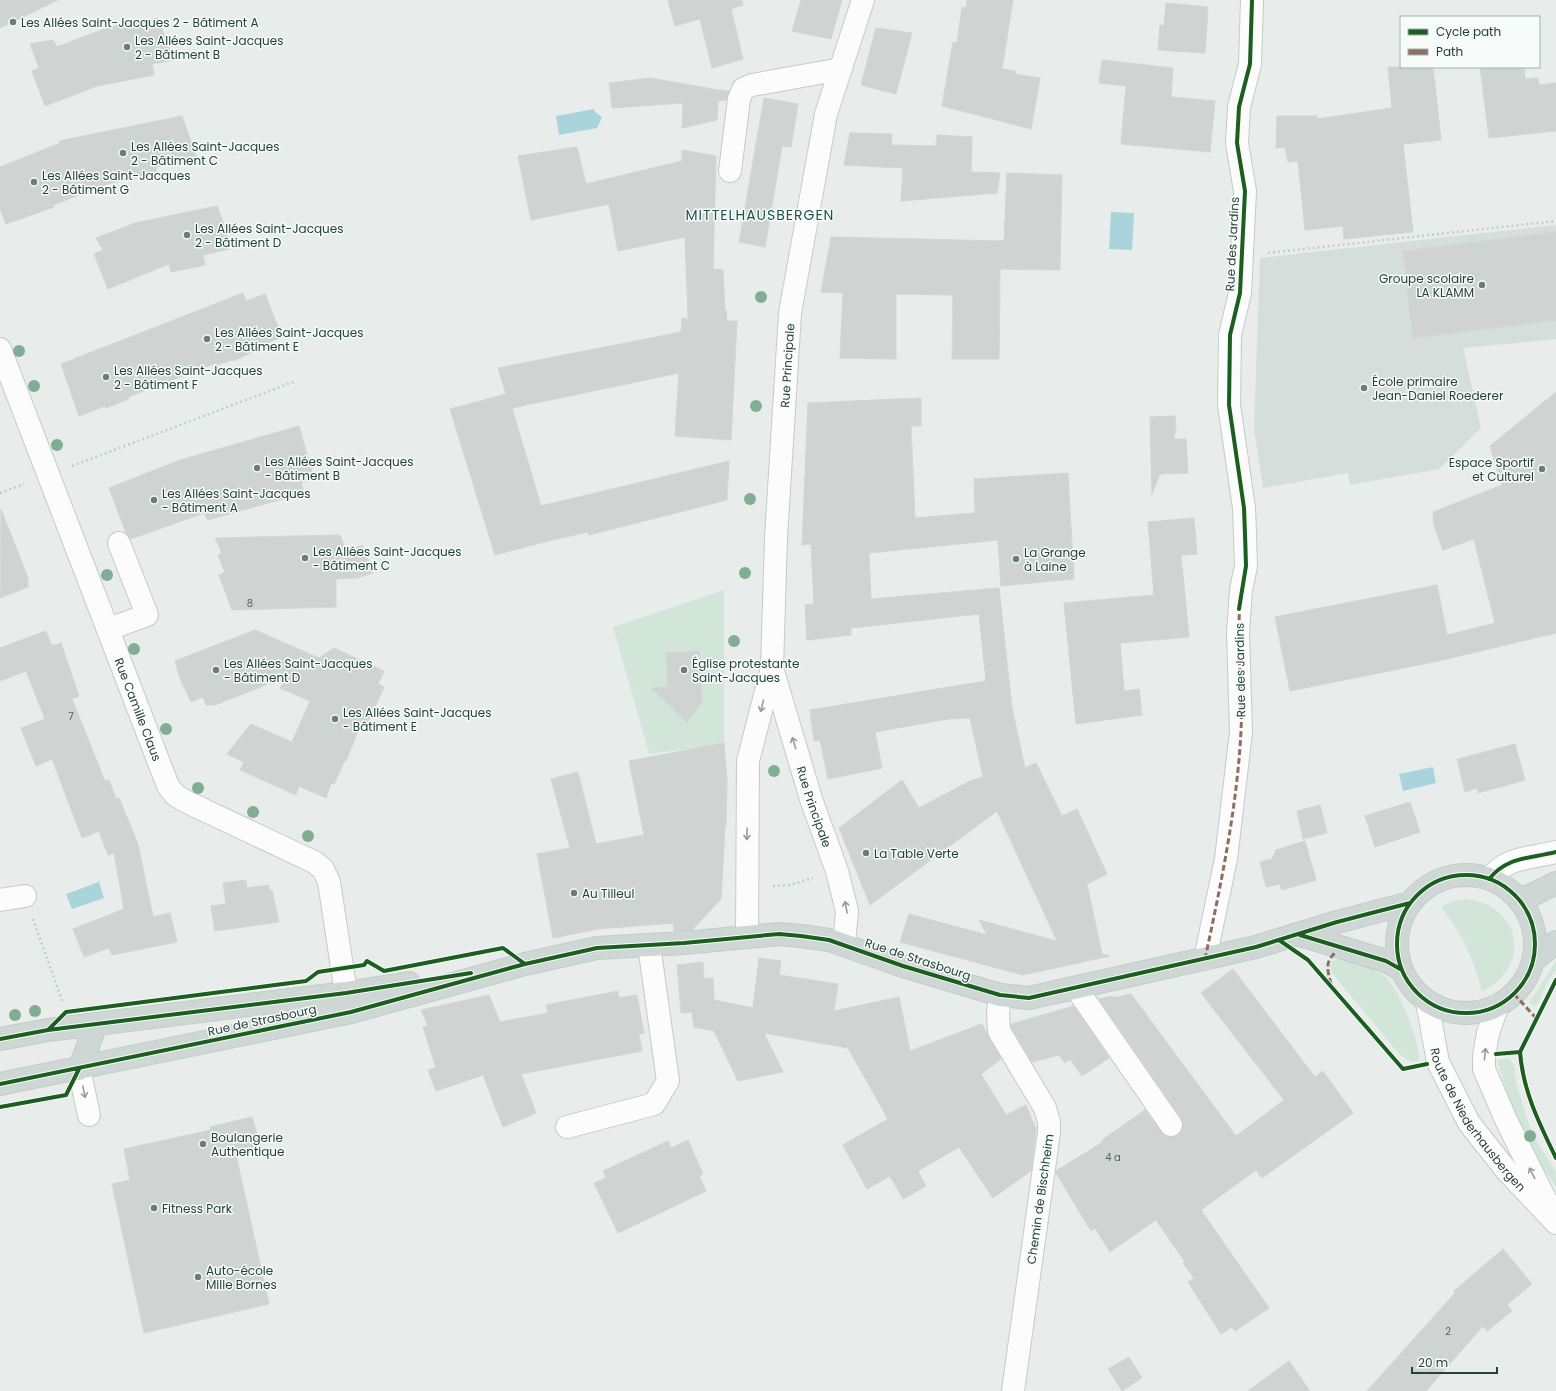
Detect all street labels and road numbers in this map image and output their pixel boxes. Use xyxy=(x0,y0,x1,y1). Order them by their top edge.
street label: Rue des Jardins xyxy=(1221,196,1243,292)
street label: Rue Principale xyxy=(776,323,798,408)
street label: Rue des Jardins xyxy=(1231,623,1249,717)
street label: Rue Camille Claus xyxy=(111,655,166,763)
street label: Rue Principale xyxy=(793,764,836,850)
street label: Rue de Strasbourg xyxy=(863,934,973,984)
street label: Rue de Strasbourg xyxy=(206,1000,318,1040)
street label: Route de Niederhausbergen xyxy=(1427,1046,1530,1195)
street label: Chemin de Bischheim xyxy=(1022,1133,1058,1265)

